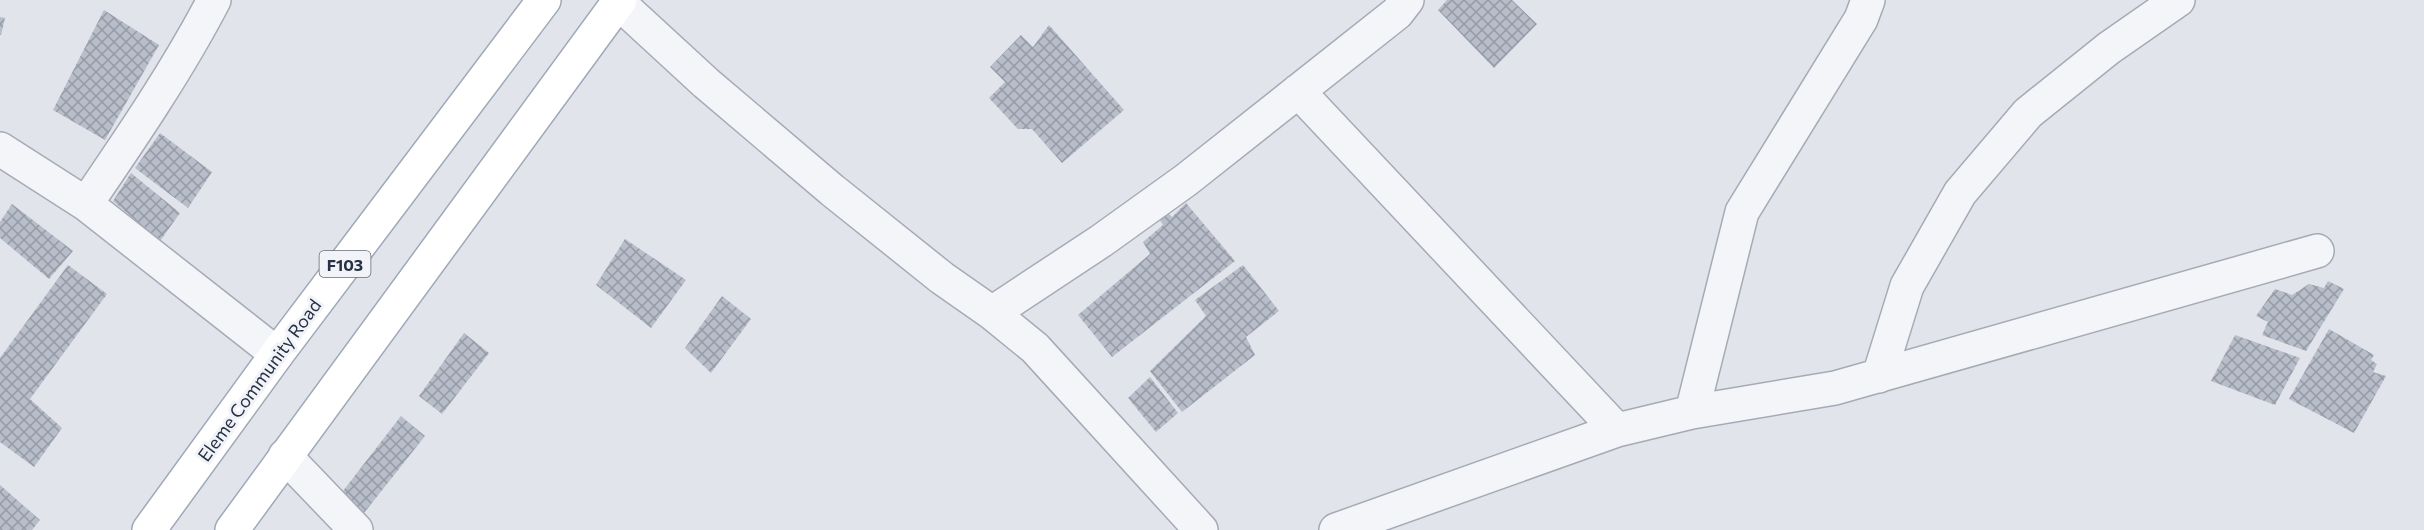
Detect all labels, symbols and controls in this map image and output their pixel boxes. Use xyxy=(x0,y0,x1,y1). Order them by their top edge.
road number: F103 xyxy=(320,251,370,277)
street label: Eleme Community Road xyxy=(193,295,325,465)

